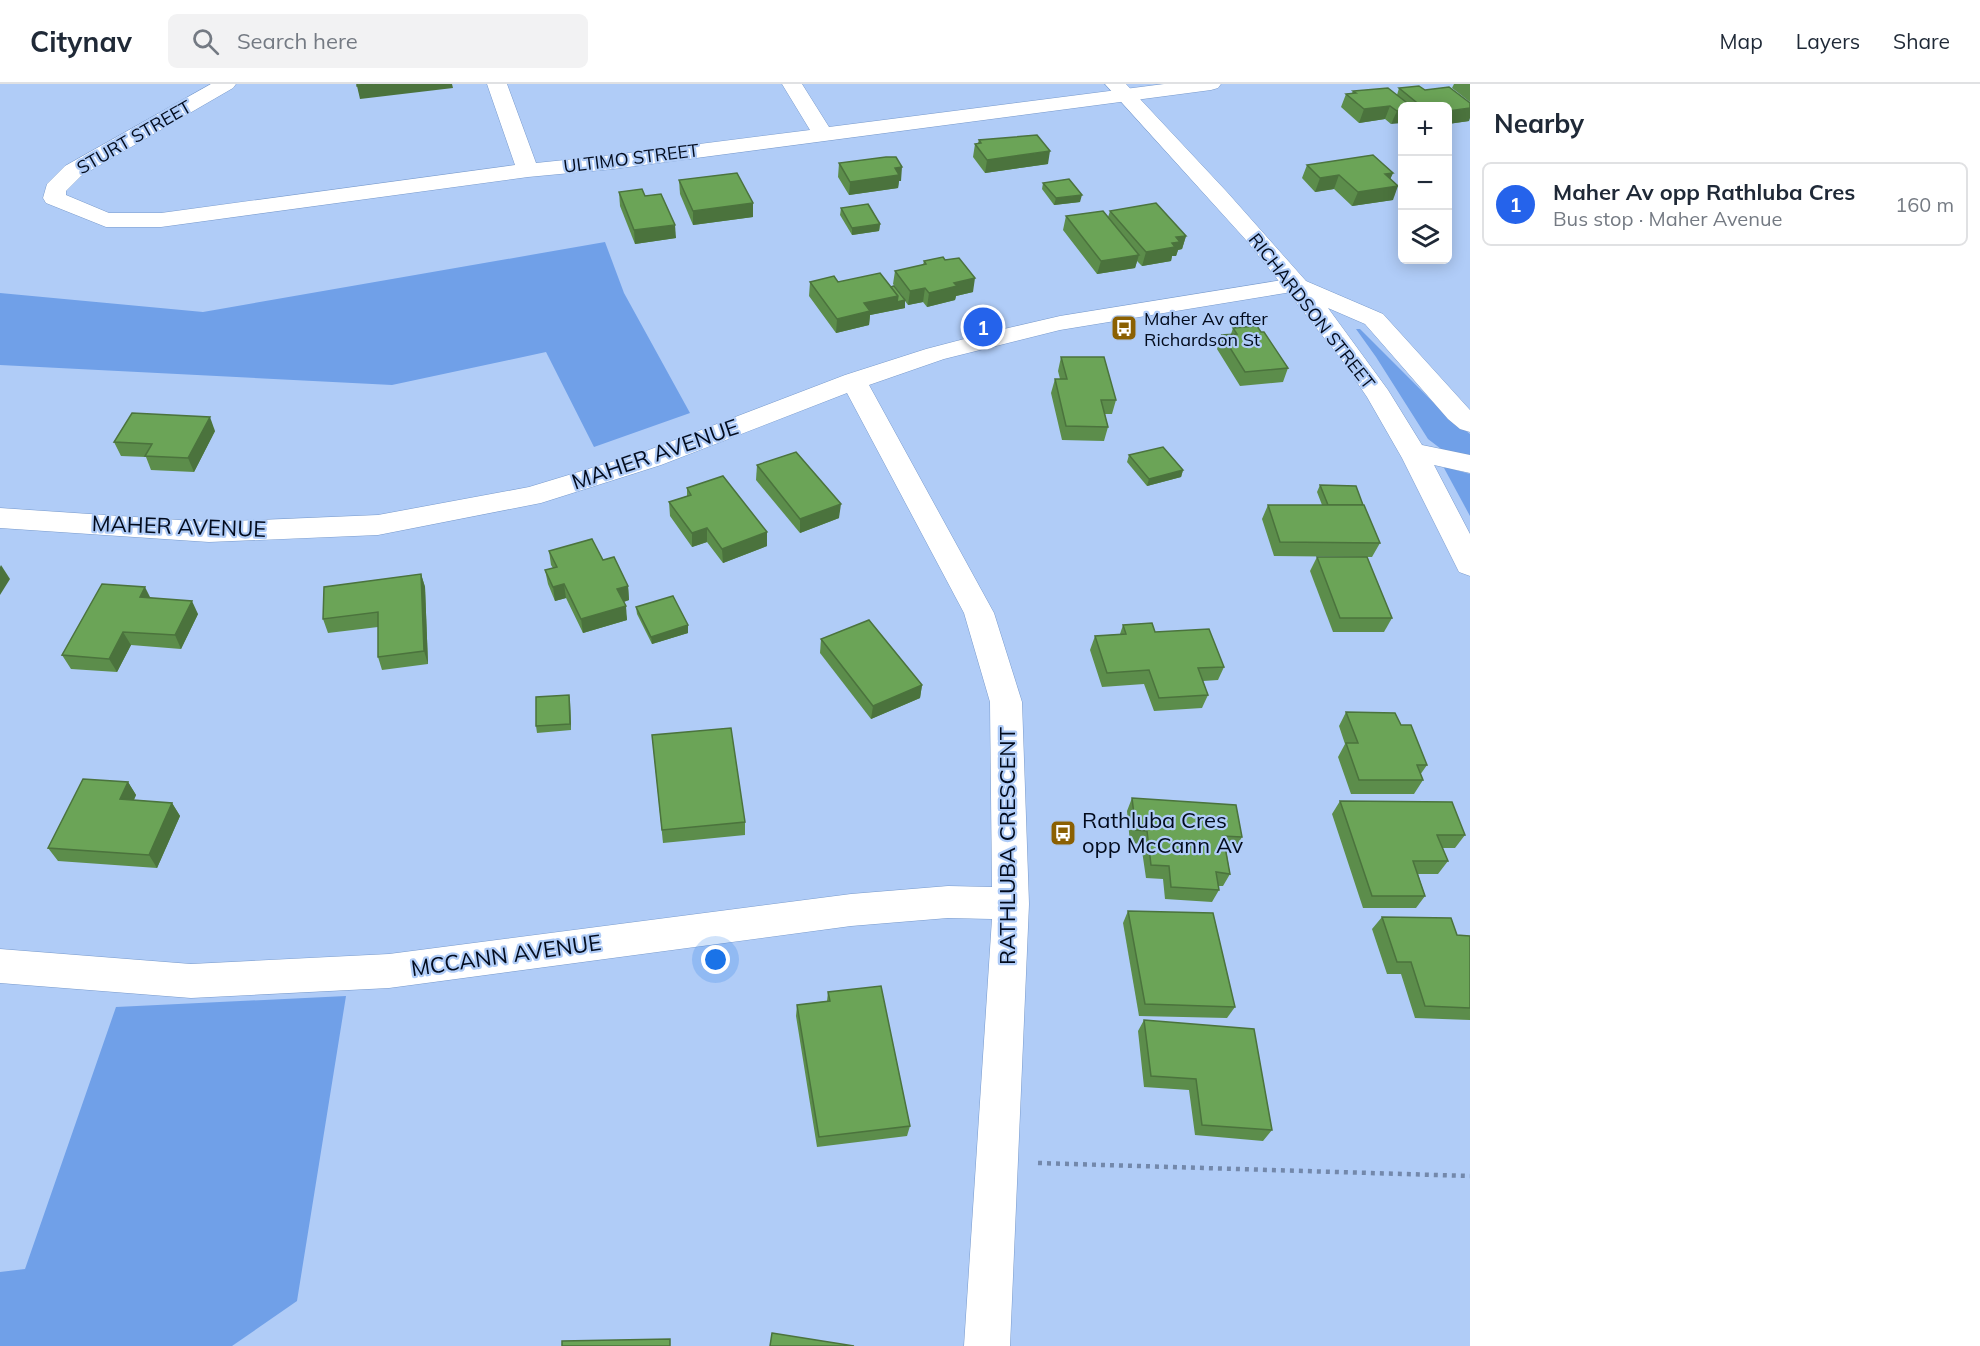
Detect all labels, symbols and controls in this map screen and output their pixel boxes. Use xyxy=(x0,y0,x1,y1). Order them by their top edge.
search box xyxy=(168,14,588,68)
text: Citynav xyxy=(30,24,132,59)
icon: search xyxy=(189,25,222,58)
text: Search here xyxy=(237,27,358,55)
text: Map xyxy=(1720,28,1763,54)
text: Layers xyxy=(1796,28,1860,54)
text: Share xyxy=(1893,28,1950,54)
street label: STURT STREET xyxy=(73,95,196,179)
map controls xyxy=(1398,102,1452,264)
button: + xyxy=(1398,102,1452,156)
text: Nearby xyxy=(1494,107,1584,140)
street label: ULTIMO STREET xyxy=(562,138,700,178)
button: − xyxy=(1398,156,1452,210)
text: Maher Av opp Rathluba Cres xyxy=(1553,178,1855,206)
text: 1 xyxy=(1510,192,1522,217)
text: 160 m xyxy=(1895,192,1954,217)
text: Bus stop · Maher Avenue xyxy=(1553,206,1782,231)
button: layers xyxy=(1398,210,1452,264)
street label: RICHARDSON STREET xyxy=(1244,228,1380,394)
pin: 1 xyxy=(964,304,1002,350)
place label: Maher Av after Richardson St xyxy=(1144,307,1268,351)
bus stop icon: Maher Av after Richardson St xyxy=(1109,313,1139,343)
street label: MAHER AVENUE xyxy=(568,412,742,496)
street label: MAHER AVENUE xyxy=(91,509,267,543)
street label: RATHLUBA CRESCENT xyxy=(993,727,1021,965)
place label: Rathluba Cres opp McCann Av xyxy=(1082,806,1243,859)
bus stop icon: Rathluba Cres opp McCann Av xyxy=(1048,818,1078,848)
street label: MCCANN AVENUE xyxy=(409,928,603,982)
your location xyxy=(701,945,730,974)

